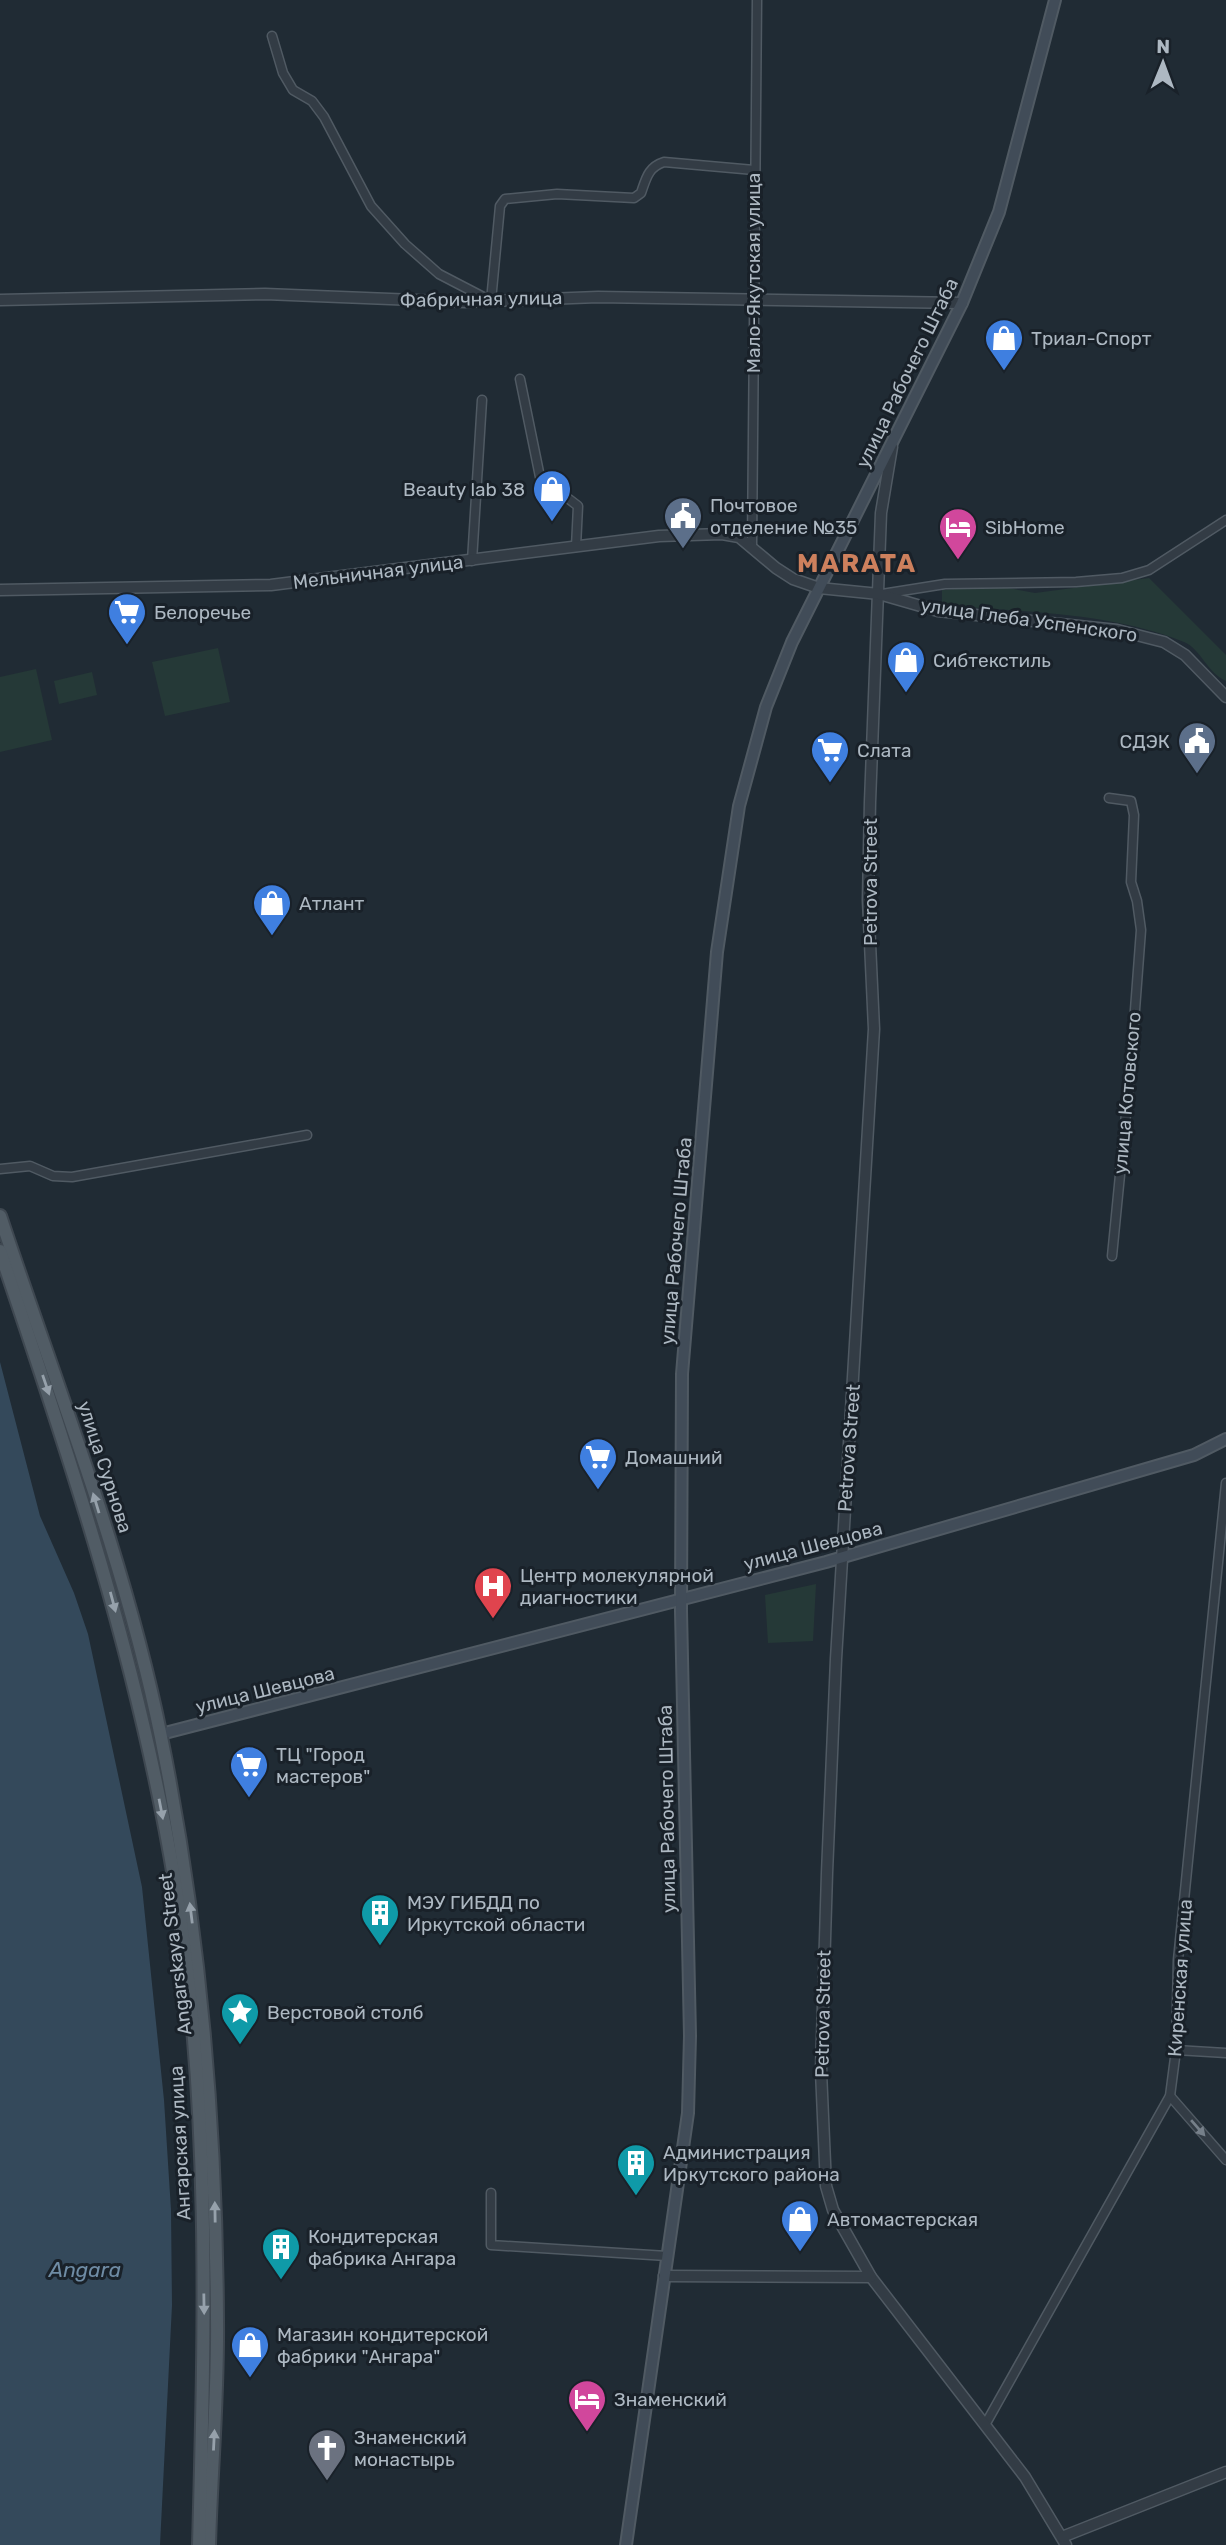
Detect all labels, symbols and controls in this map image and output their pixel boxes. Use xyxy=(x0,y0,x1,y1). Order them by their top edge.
north arrow xyxy=(1128,28,1198,98)
text: N xyxy=(1156,35,1170,58)
street label: Мало-Якутская улица xyxy=(742,173,765,373)
street label: улица Рабочего Штаба xyxy=(851,274,963,472)
street label: Фабричная улица xyxy=(399,286,563,312)
shop icon: Триал-Спорт xyxy=(983,317,1025,372)
place label: Триал-Спорт xyxy=(1031,327,1152,350)
shop icon: Beauty lab 38 xyxy=(531,468,573,523)
place label: Beauty lab 38 xyxy=(403,478,525,501)
place label: Почтовое отделение №35 xyxy=(710,494,857,539)
public building icon: Почтовое отделение №35 xyxy=(662,495,704,550)
hotel icon: SibHome xyxy=(937,506,979,561)
place label: SibHome xyxy=(985,516,1065,539)
district label: MARATA xyxy=(797,548,917,579)
street label: Мельничная улица xyxy=(291,550,465,594)
supermarket icon: Белоречье xyxy=(106,591,148,646)
street label: улица Глеба Успенского xyxy=(919,593,1139,647)
place label: Белоречье xyxy=(154,601,251,624)
shop icon: Сибтекстиль xyxy=(885,639,927,694)
place label: Сибтекстиль xyxy=(933,649,1051,672)
public building icon: СДЭК xyxy=(1176,720,1218,775)
supermarket icon: Слата xyxy=(809,729,851,784)
place label: СДЭК xyxy=(1120,730,1170,753)
place label: Слата xyxy=(857,739,911,762)
street label: Petrova Street xyxy=(859,817,882,946)
shop icon: Атлант xyxy=(251,882,293,937)
place label: Атлант xyxy=(299,892,365,915)
street label: улица Котовского xyxy=(1108,1011,1146,1175)
street label: улица Рабочего Штаба xyxy=(655,1136,697,1346)
one-way arrow xyxy=(41,1375,52,1396)
street label: Petrova Street xyxy=(833,1383,865,1513)
street label: улица Сурнова xyxy=(73,1398,137,1536)
supermarket icon: Домашний xyxy=(577,1436,619,1491)
place label: Домашний xyxy=(625,1446,722,1469)
one-way arrow xyxy=(91,1492,101,1513)
street label: улица Шевцова xyxy=(741,1516,885,1576)
place label: Центр молекулярной диагностики xyxy=(520,1564,714,1609)
hospital icon: Центр молекулярной диагностики xyxy=(472,1565,514,1620)
one-way arrow xyxy=(109,1592,119,1613)
street label: улица Шевцова xyxy=(193,1662,337,1718)
street label: улица Рабочего Штаба xyxy=(654,1705,680,1913)
place label: ТЦ "Город мастеров" xyxy=(276,1743,370,1788)
supermarket icon: ТЦ "Город мастеров" xyxy=(228,1744,270,1799)
one-way arrow xyxy=(156,1798,167,1820)
street label: Angarskaya Street xyxy=(154,1871,196,2036)
place label: МЭУ ГИБДД по Иркутской области xyxy=(407,1891,585,1936)
building icon: МЭУ ГИБДД по Иркутской области xyxy=(359,1892,401,1947)
street label: Киренская улица xyxy=(1163,1898,1197,2058)
one-way arrow xyxy=(185,1901,196,1923)
street label: Petrova Street xyxy=(810,1949,836,2078)
place icon: Верстовой столб xyxy=(219,1991,261,2046)
place label: Верстовой столб xyxy=(267,2001,424,2024)
street label: Ангарская улица xyxy=(164,2065,196,2221)
one-way arrow xyxy=(1190,2119,1206,2137)
place label: Администрация Иркутского района xyxy=(663,2141,840,2186)
building icon: Администрация Иркутского района xyxy=(615,2142,657,2197)
shop icon: Автомастерская xyxy=(779,2198,821,2253)
one-way arrow xyxy=(209,2201,221,2223)
place label: Автомастерская xyxy=(827,2208,978,2231)
place label: Кондитерская фабрика Ангара xyxy=(308,2225,456,2270)
building icon: Кондитерская фабрика Ангара xyxy=(260,2226,302,2281)
water label: Angara xyxy=(48,2257,121,2282)
one-way arrow xyxy=(199,2293,210,2315)
place label: Магазин кондитерской фабрики "Ангара" xyxy=(277,2323,488,2368)
shop icon: Магазин кондитерской фабрики "Ангара" xyxy=(229,2324,271,2379)
hotel icon: Знаменский xyxy=(566,2378,608,2433)
place label: Знаменский xyxy=(614,2388,727,2411)
place label: Знаменский монастырь xyxy=(354,2426,467,2471)
church icon: Знаменский монастырь xyxy=(306,2427,348,2482)
one-way arrow xyxy=(209,2429,220,2451)

